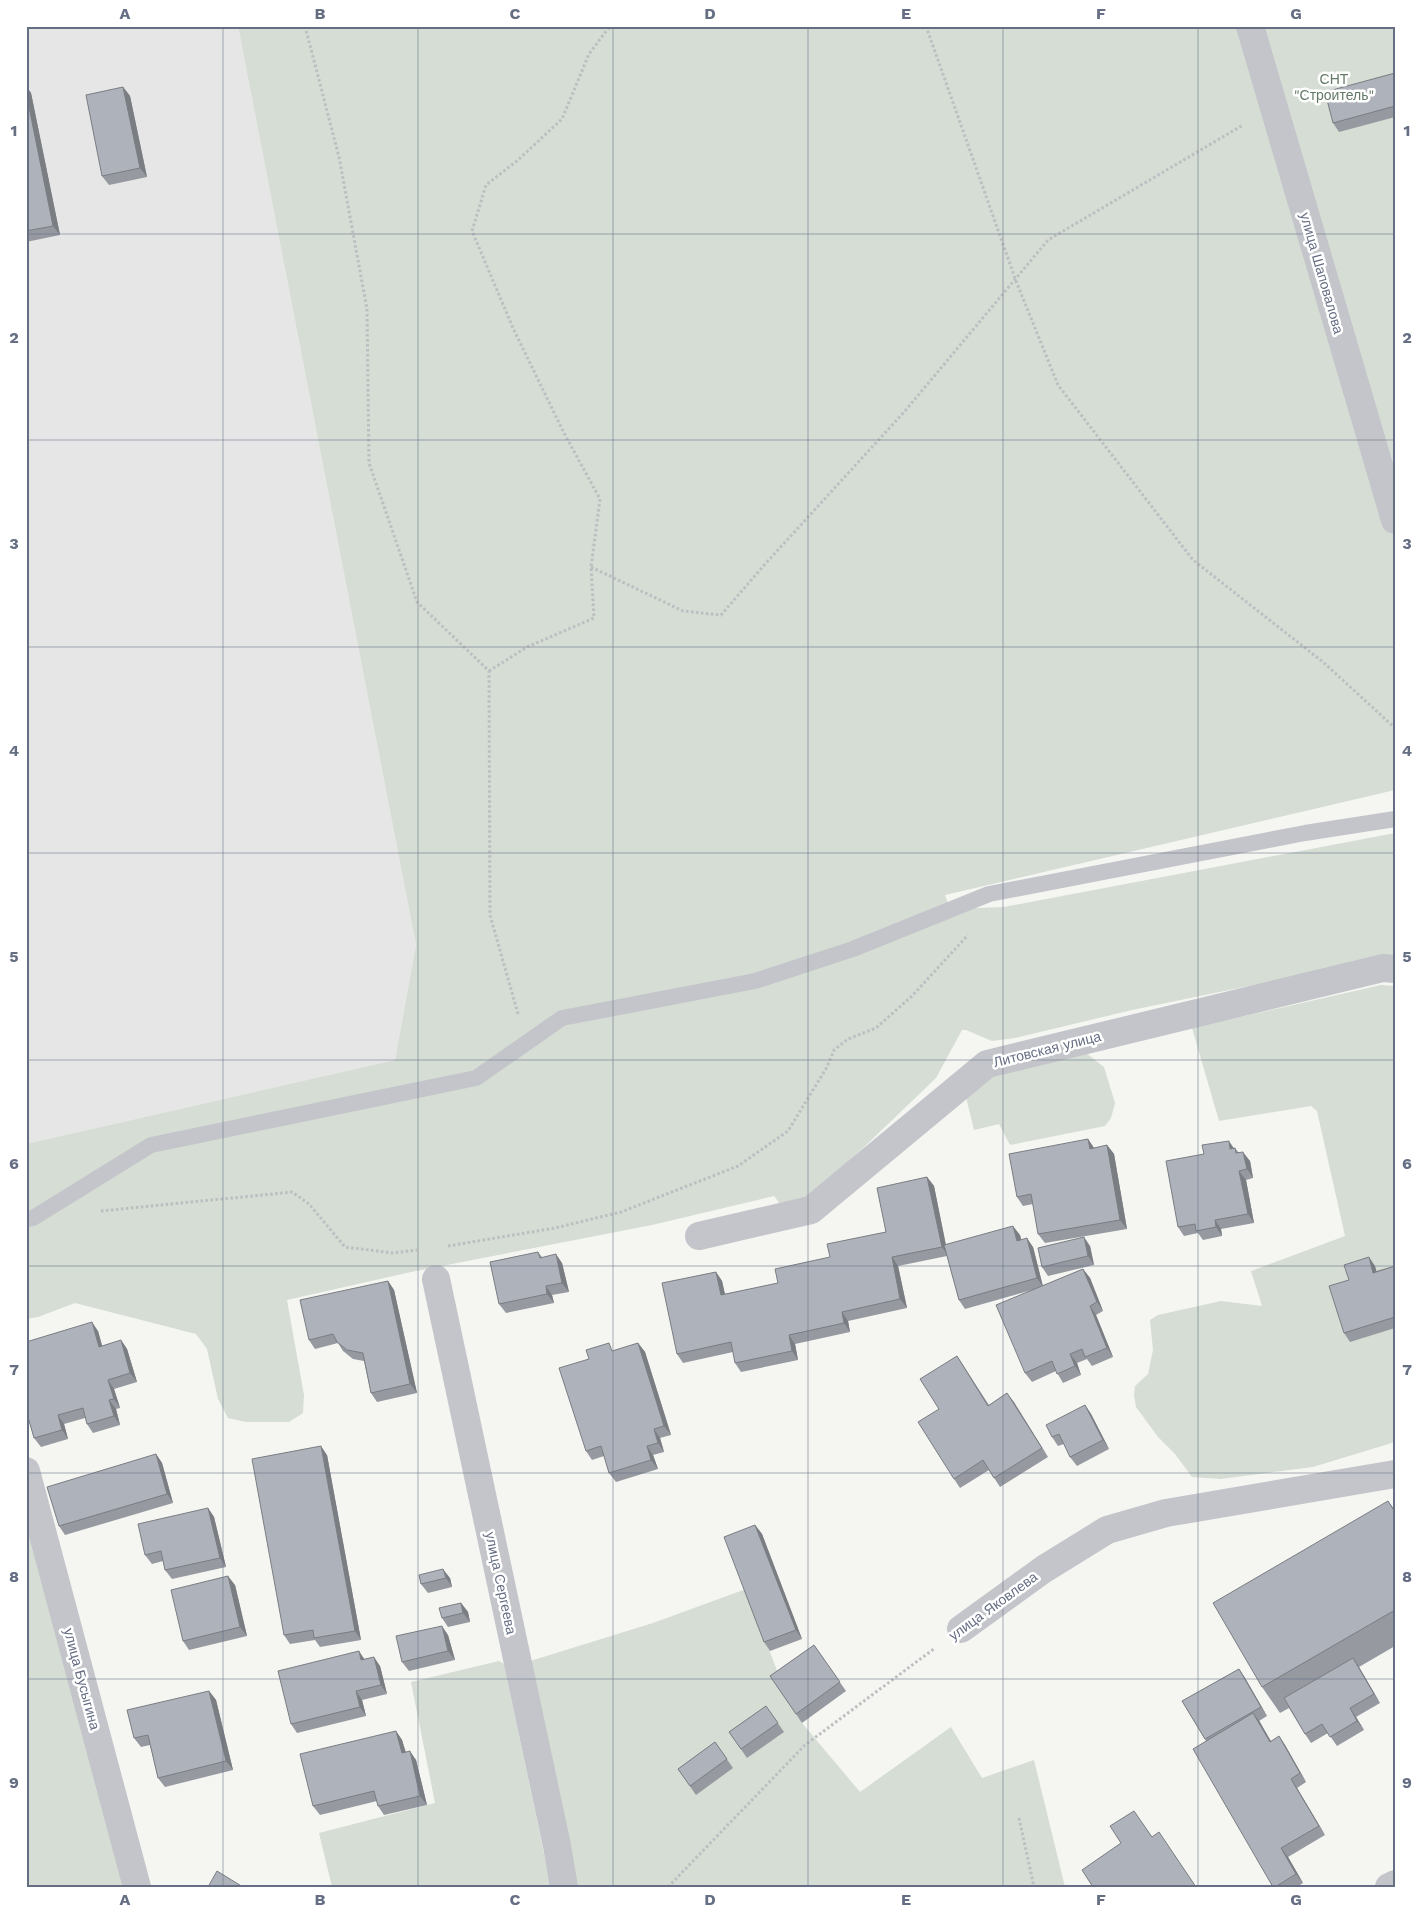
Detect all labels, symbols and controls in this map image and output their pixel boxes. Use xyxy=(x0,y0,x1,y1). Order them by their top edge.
text: A xyxy=(120,4,131,23)
text: B xyxy=(315,4,326,23)
text: C xyxy=(510,4,521,23)
text: D xyxy=(704,4,716,23)
text: E xyxy=(901,4,911,23)
text: F xyxy=(1096,4,1106,23)
text: G xyxy=(1290,4,1302,23)
park label: СНТ "Строитель" xyxy=(1294,71,1374,103)
text: 1 xyxy=(11,121,17,140)
text: 1 xyxy=(1404,121,1410,140)
street label: улица Шаповалова xyxy=(1297,210,1347,336)
text: 2 xyxy=(9,328,19,347)
text: 2 xyxy=(1402,328,1412,347)
text: 3 xyxy=(9,534,19,553)
text: 3 xyxy=(1402,534,1412,553)
text: 4 xyxy=(9,741,19,760)
text: 4 xyxy=(1402,741,1412,760)
text: 5 xyxy=(9,947,19,966)
text: 5 xyxy=(1402,947,1412,966)
street label: Литовская улица xyxy=(992,1028,1103,1070)
text: 6 xyxy=(9,1154,19,1173)
text: 6 xyxy=(1402,1154,1412,1173)
text: 7 xyxy=(9,1360,19,1379)
text: 7 xyxy=(1402,1360,1412,1379)
street label: улица Сергеева xyxy=(482,1530,520,1636)
text: 8 xyxy=(9,1567,19,1586)
text: 8 xyxy=(1402,1567,1412,1586)
street label: улица Яковлева xyxy=(946,1568,1041,1644)
street label: улица Бусыгина xyxy=(61,1626,103,1732)
text: 9 xyxy=(9,1773,19,1792)
text: 9 xyxy=(1402,1773,1412,1792)
text: A xyxy=(120,1890,131,1909)
text: B xyxy=(315,1890,326,1909)
text: C xyxy=(510,1890,521,1909)
text: D xyxy=(704,1890,716,1909)
text: E xyxy=(901,1890,911,1909)
text: F xyxy=(1096,1890,1106,1909)
text: G xyxy=(1290,1890,1302,1909)

